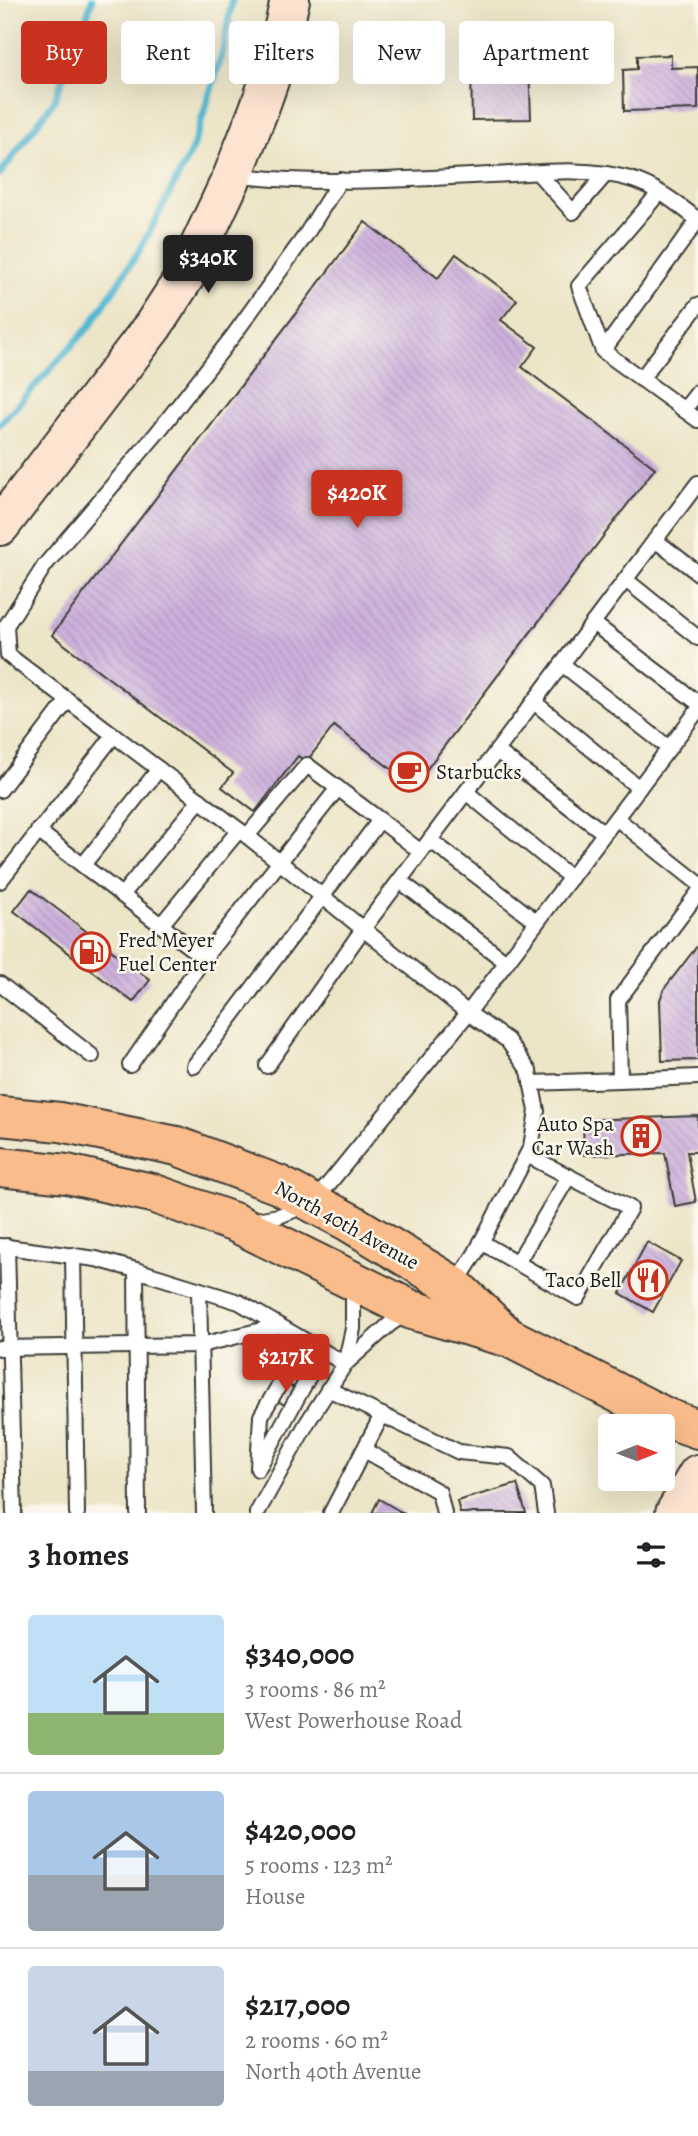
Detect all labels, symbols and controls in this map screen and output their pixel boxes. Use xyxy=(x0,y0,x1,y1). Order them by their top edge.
chip: Buy xyxy=(21,21,107,84)
chip: Rent xyxy=(121,21,215,84)
chip: Filters xyxy=(229,21,339,84)
chip: New xyxy=(353,21,445,84)
chip: Apartment xyxy=(459,21,614,84)
pin: $340K xyxy=(159,236,257,295)
text: $340K xyxy=(179,242,237,273)
pin: $420K xyxy=(308,470,406,530)
text: $420K xyxy=(327,477,387,508)
cafe icon: Starbucks xyxy=(388,751,430,793)
place label: Starbucks xyxy=(436,758,522,786)
place label: Fred Meyer Fuel Center xyxy=(118,926,217,978)
fuel station icon: Fred Meyer Fuel Center xyxy=(70,931,112,973)
place label: Auto Spa Car Wash xyxy=(532,1110,614,1162)
building icon: Auto Spa Car Wash xyxy=(620,1115,662,1157)
street label: North 40th Avenue xyxy=(270,1174,424,1276)
restaurant icon: Taco Bell xyxy=(627,1259,669,1301)
place label: Taco Bell xyxy=(546,1266,621,1294)
pin: $217K xyxy=(237,1334,335,1394)
text: $217K xyxy=(259,1341,314,1372)
north arrow xyxy=(598,1414,676,1491)
map controls xyxy=(598,1414,675,1491)
text: 3 homes xyxy=(28,1535,129,1575)
icon: filters xyxy=(632,1536,670,1574)
text: $340,000 xyxy=(245,1634,354,1674)
icon: home xyxy=(84,1643,168,1727)
text: 3 rooms · 86 m² xyxy=(245,1674,386,1705)
text: West Powerhouse Road xyxy=(245,1705,462,1736)
text: $420,000 xyxy=(245,1810,356,1850)
icon: home xyxy=(84,1819,168,1903)
text: 5 rooms · 123 m² xyxy=(245,1850,393,1881)
text: House xyxy=(245,1881,305,1912)
text: $217,000 xyxy=(245,1985,350,2025)
icon: home xyxy=(84,1994,168,2078)
text: 2 rooms · 60 m² xyxy=(245,2025,388,2056)
text: North 40th Avenue xyxy=(245,2056,421,2087)

